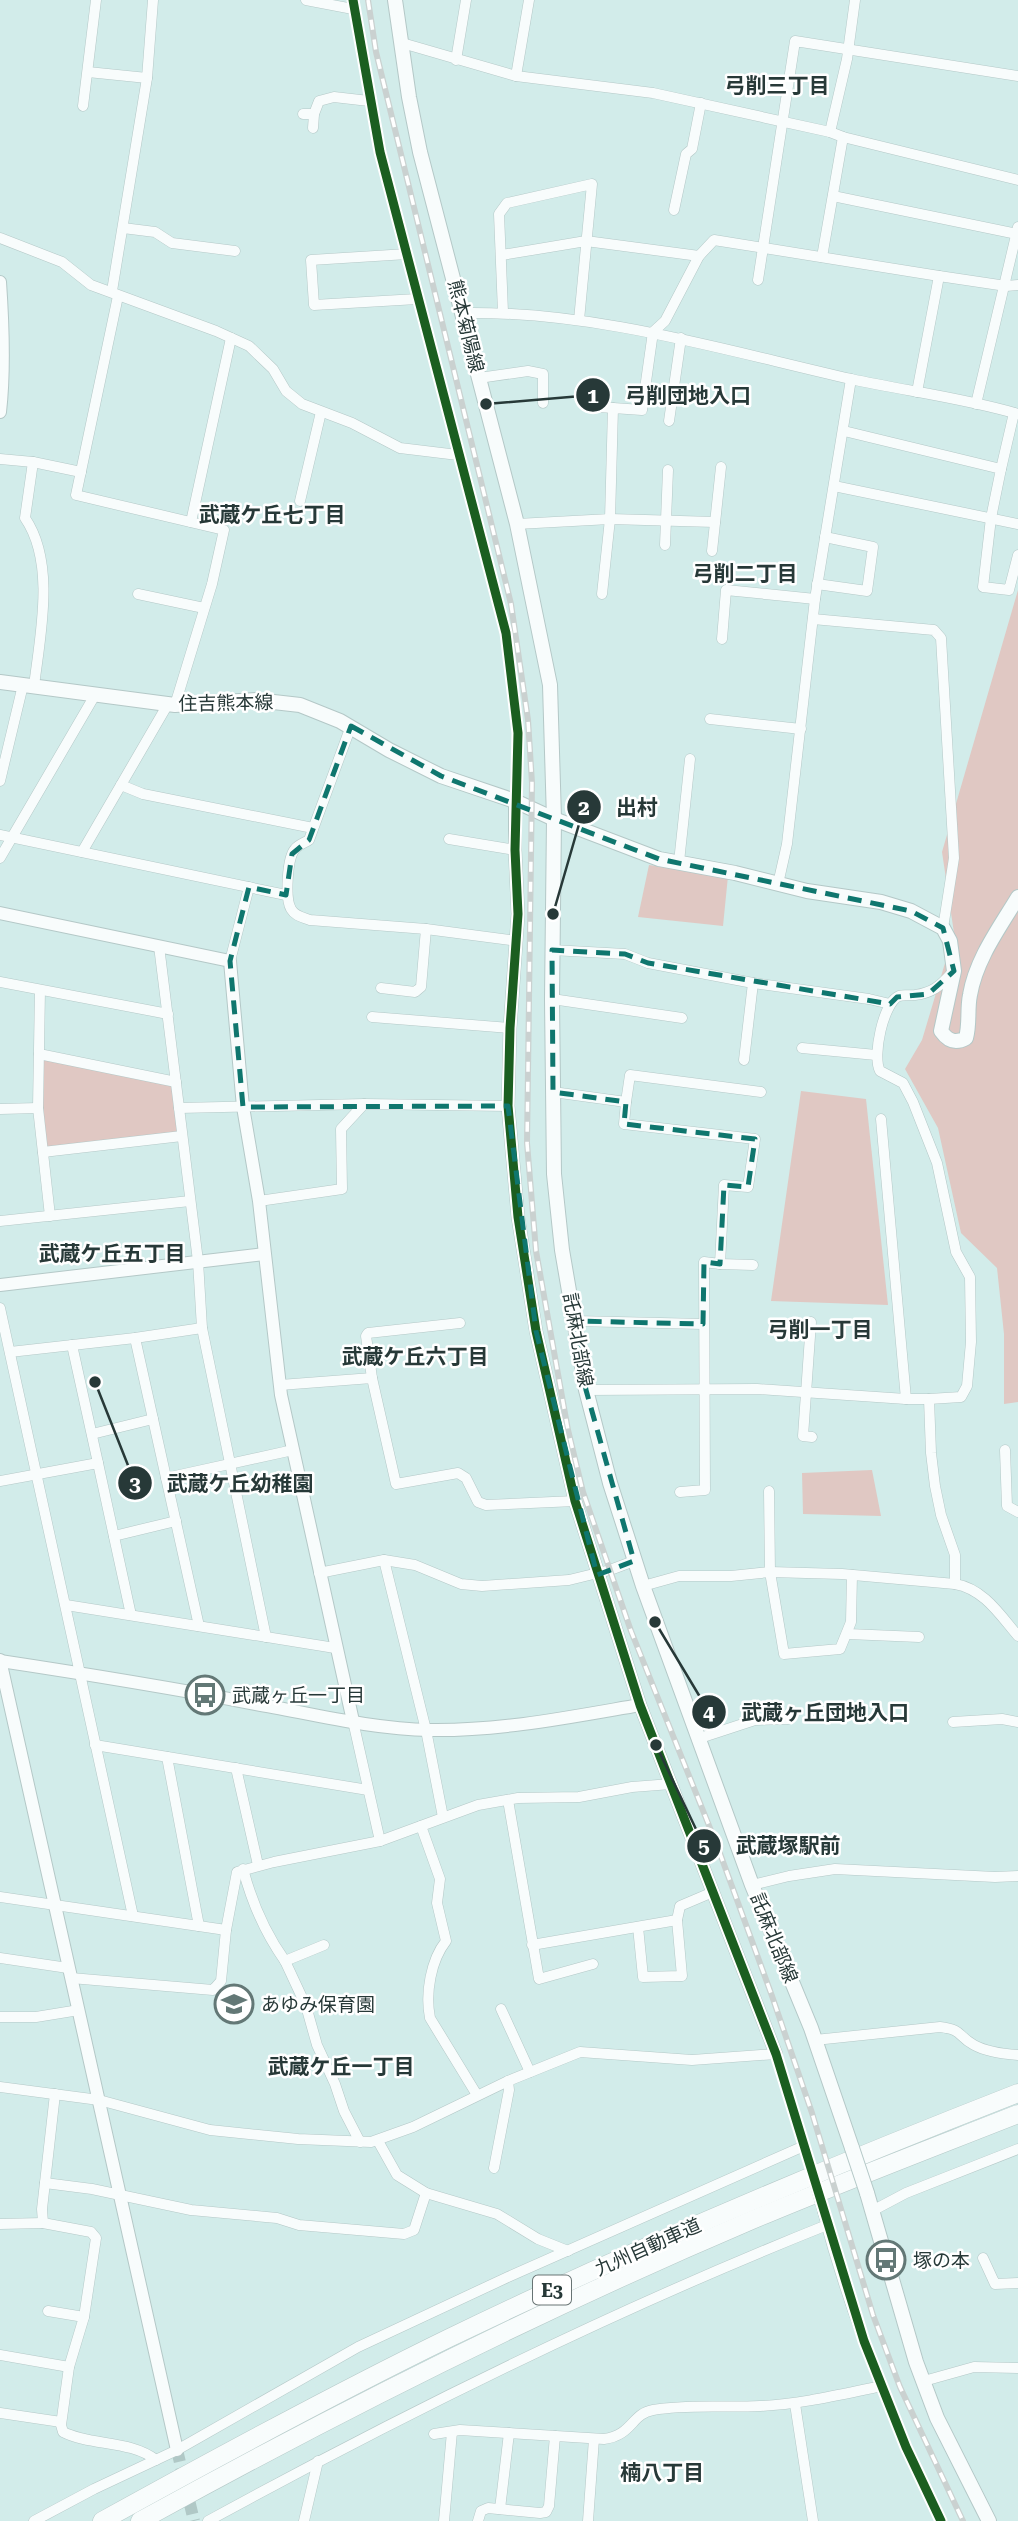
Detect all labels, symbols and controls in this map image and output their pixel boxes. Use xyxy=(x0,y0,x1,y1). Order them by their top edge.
district label: 弓削三丁目 xyxy=(725,74,830,98)
street label: 熊本菊陽線 xyxy=(443,277,489,375)
callout: 弓削団地入口 xyxy=(576,374,765,416)
text: 1 xyxy=(587,384,599,408)
text: 弓削団地入口 xyxy=(625,384,751,408)
district label: 武蔵ケ丘七丁目 xyxy=(199,503,346,527)
district label: 弓削二丁目 xyxy=(693,562,798,586)
street label: 住吉熊本線 xyxy=(178,691,274,715)
callout: 出村 xyxy=(567,786,672,828)
text: 2 xyxy=(578,796,590,820)
text: 出村 xyxy=(616,796,658,820)
district label: 武蔵ケ丘五丁目 xyxy=(39,1242,186,1266)
street label: 託麻北部線 xyxy=(558,1291,598,1389)
district label: 弓削一丁目 xyxy=(768,1318,873,1342)
district label: 武蔵ケ丘六丁目 xyxy=(342,1345,489,1369)
callout: 武蔵ケ丘幼稚園 xyxy=(117,1462,327,1504)
text: 3 xyxy=(129,1472,141,1496)
text: 武蔵ケ丘幼稚園 xyxy=(167,1472,314,1496)
bus stop icon: 武蔵ヶ丘一丁目 xyxy=(184,1674,226,1716)
place label: 武蔵ヶ丘一丁目 xyxy=(232,1684,365,1707)
callout: 武蔵ヶ丘団地入口 xyxy=(692,1691,923,1733)
text: 4 xyxy=(703,1701,715,1725)
text: 武蔵ヶ丘団地入口 xyxy=(741,1701,909,1725)
callout: 武蔵塚駅前 xyxy=(687,1825,855,1867)
text: 5 xyxy=(698,1834,710,1858)
text: 武蔵塚駅前 xyxy=(736,1834,841,1858)
street label: 託麻北部線 xyxy=(746,1890,802,1986)
school or university icon: あゆみ保育園 xyxy=(213,1983,255,2025)
place label: あゆみ保育園 xyxy=(261,1993,375,2016)
district label: 武蔵ケ丘一丁目 xyxy=(268,2055,415,2079)
street label: 九州自動車道 xyxy=(591,2213,705,2281)
bus stop icon: 塚の本 xyxy=(865,2239,907,2281)
place label: 塚の本 xyxy=(913,2249,970,2272)
road number: E3 xyxy=(533,2276,571,2304)
district label: 楠八丁目 xyxy=(620,2461,704,2485)

